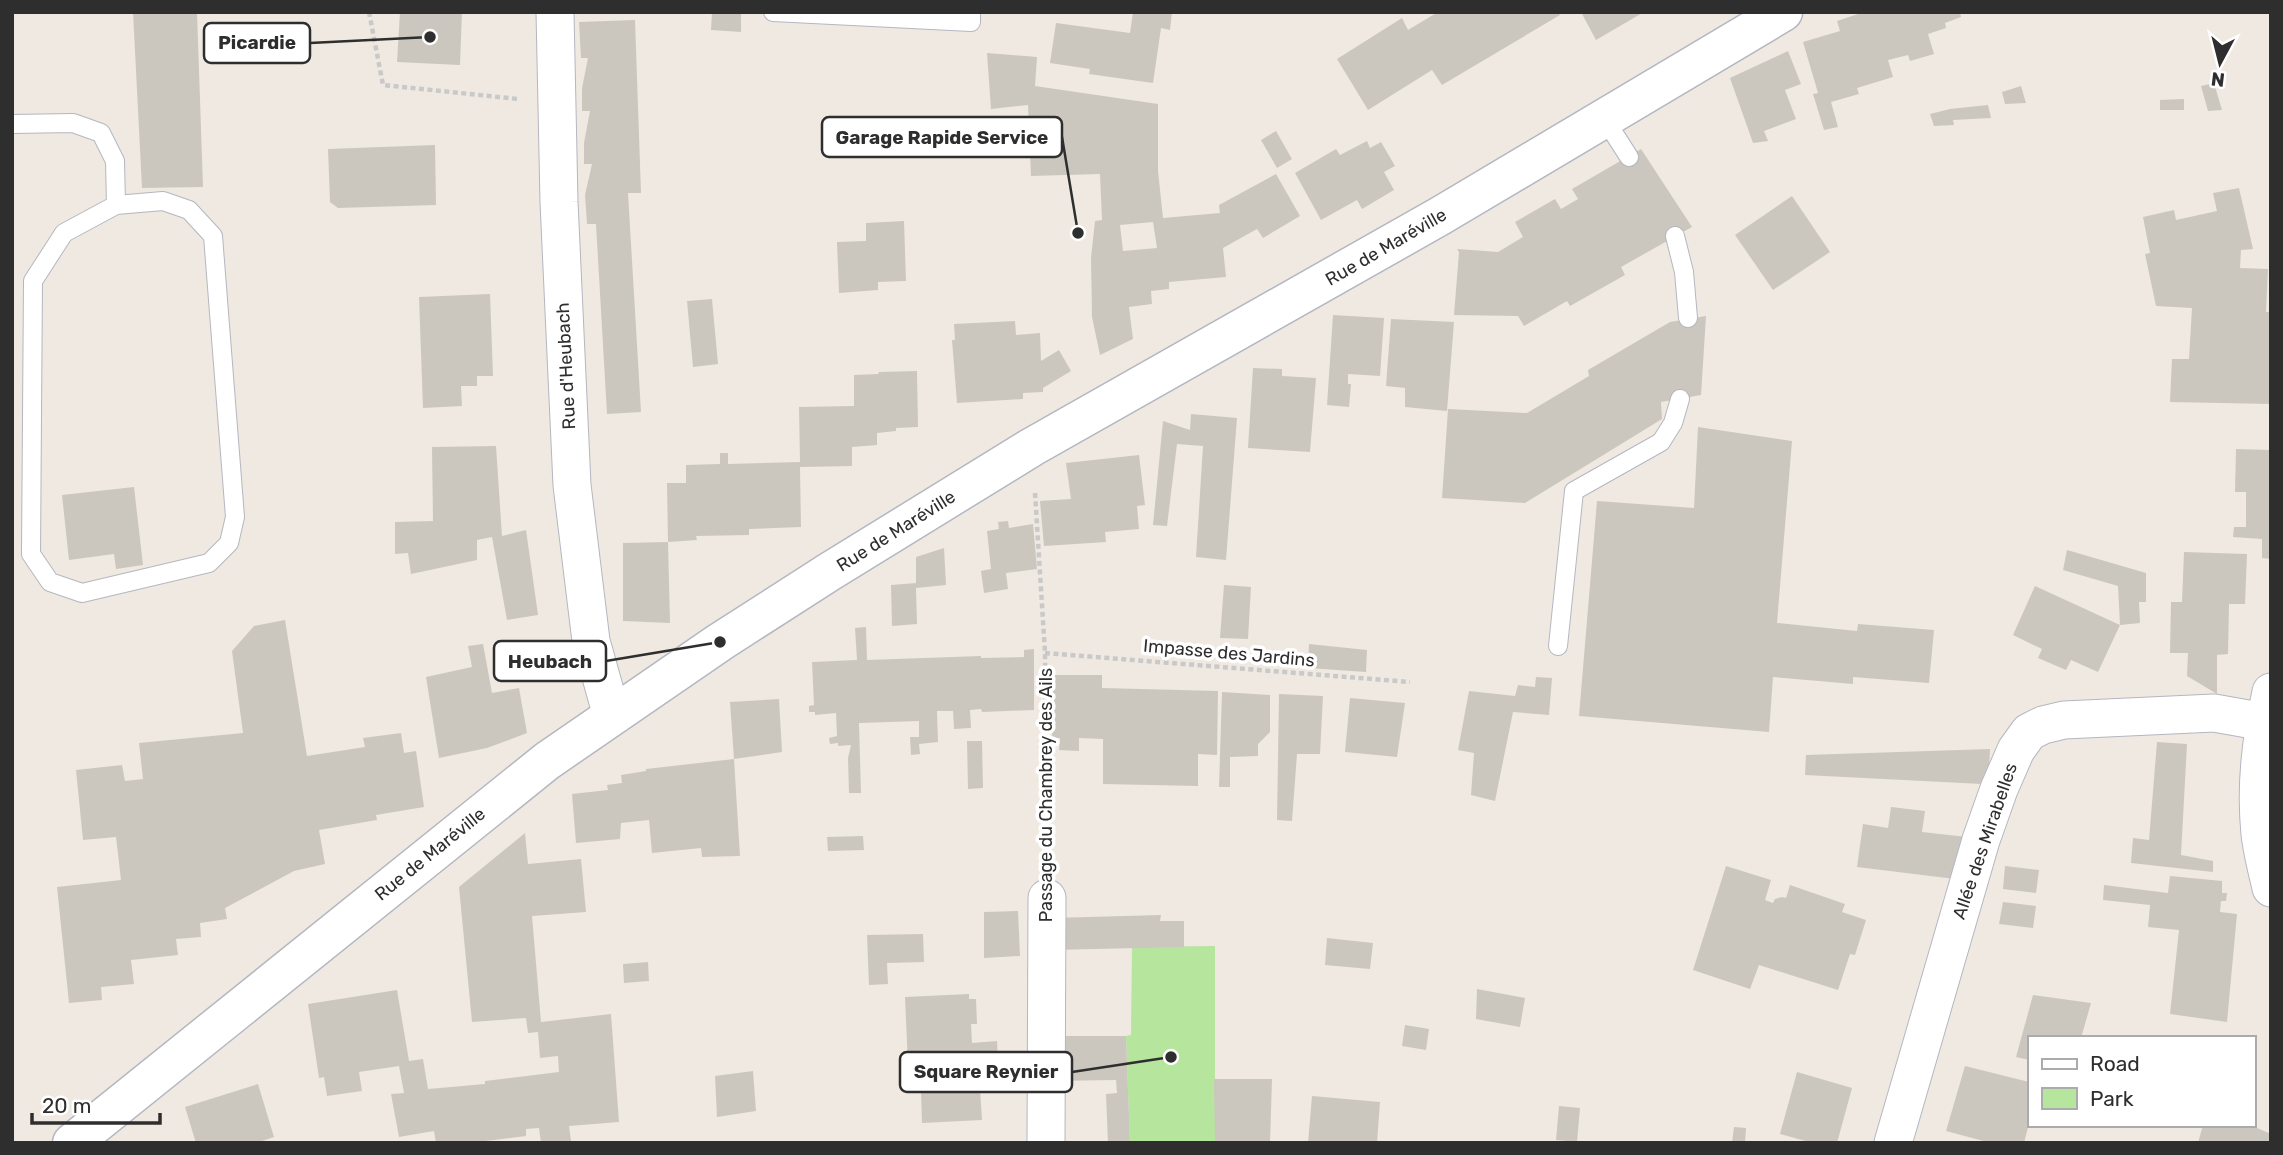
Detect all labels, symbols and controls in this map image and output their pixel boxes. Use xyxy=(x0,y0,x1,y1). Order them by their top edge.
callout: Picardie xyxy=(204,23,310,63)
north arrow xyxy=(2185,28,2255,98)
text: Picardie xyxy=(218,31,296,54)
text: N xyxy=(2210,67,2226,92)
callout: Garage Rapide Service xyxy=(822,117,1062,157)
text: Garage Rapide Service xyxy=(836,126,1048,149)
street label: Rue de Maréville xyxy=(1322,203,1450,291)
street label: Rue d'Heubach xyxy=(552,302,580,430)
street label: Rue de Maréville xyxy=(832,486,960,576)
street label: Impasse des Jardins xyxy=(1142,635,1316,671)
callout: Heubach xyxy=(494,641,606,681)
text: Heubach xyxy=(508,650,592,673)
street label: Passage du Chambrey des Ails xyxy=(1035,668,1057,922)
street label: Allée des Mirabelles xyxy=(1948,760,2022,922)
street label: Rue de Maréville xyxy=(370,803,490,905)
legend xyxy=(2028,1036,2255,1127)
text: Road xyxy=(2090,1051,2140,1076)
callout: Square Reynier xyxy=(900,1052,1072,1092)
text: Square Reynier xyxy=(914,1060,1059,1083)
scale bar xyxy=(32,1082,159,1126)
text: Park xyxy=(2090,1086,2134,1111)
text: 20 m xyxy=(42,1093,91,1118)

